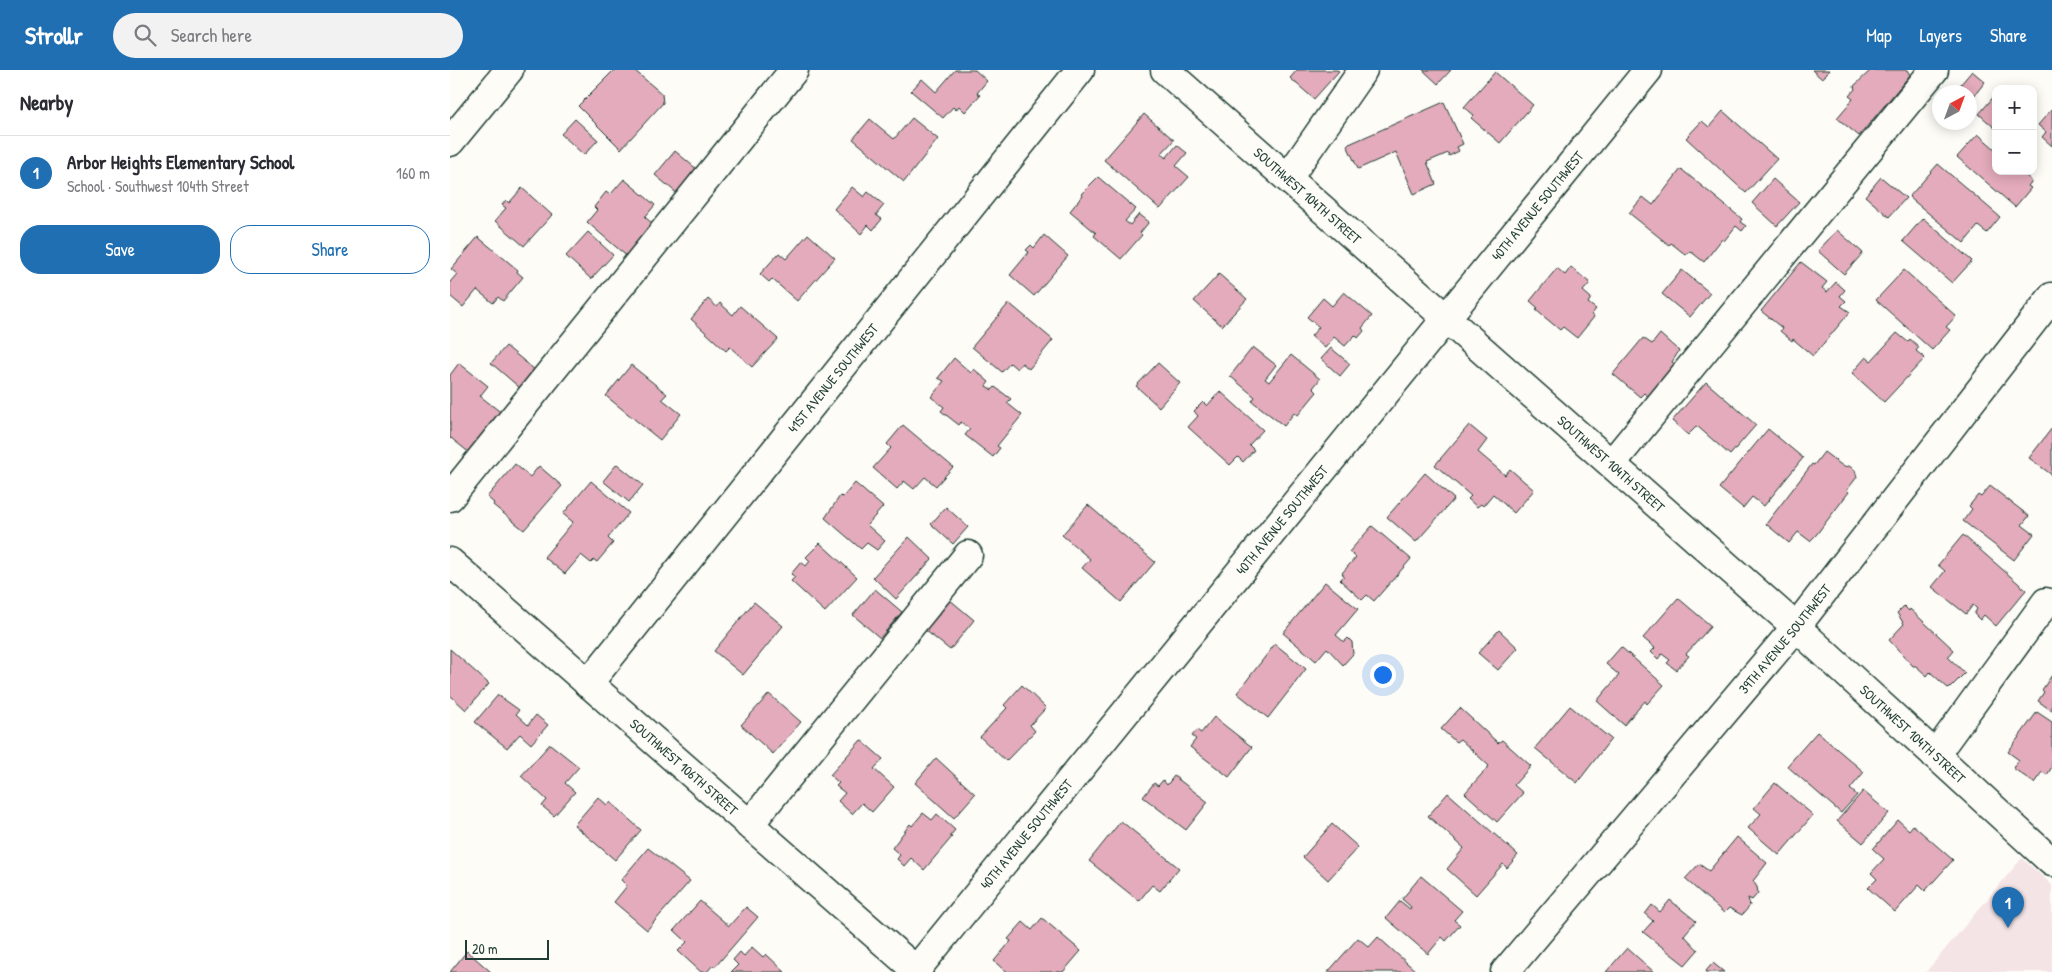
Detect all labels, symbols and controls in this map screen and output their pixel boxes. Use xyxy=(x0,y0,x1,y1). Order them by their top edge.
search box xyxy=(113,13,463,58)
text: Strollr xyxy=(25,19,83,51)
icon: search xyxy=(131,21,159,49)
text: Search here xyxy=(171,22,252,48)
text: Map xyxy=(1866,23,1892,48)
text: Layers xyxy=(1920,23,1962,48)
text: Share xyxy=(1990,23,2027,48)
north arrow xyxy=(1932,85,1977,130)
map controls xyxy=(1992,85,2037,175)
button: + xyxy=(1992,85,2037,130)
text: Nearby xyxy=(20,88,73,117)
button: − xyxy=(1992,130,2037,175)
street label: SOUTHWEST 104TH STREET xyxy=(1250,143,1366,248)
street label: 40TH AVENUE SOUTHWEST xyxy=(1487,146,1588,264)
text: Arbor Heights Elementary School xyxy=(67,149,294,175)
text: 1 xyxy=(33,162,39,184)
text: 160 m xyxy=(396,162,430,184)
text: School · Southwest 104th Street xyxy=(67,175,249,197)
button: Save xyxy=(20,225,220,274)
button: Share xyxy=(230,225,430,274)
street label: 41ST AVENUE SOUTHWEST xyxy=(783,319,883,436)
street label: SOUTHWEST 104TH STREET xyxy=(1554,411,1670,516)
street label: 40TH AVENUE SOUTHWEST xyxy=(1231,461,1332,579)
street label: 39TH AVENUE SOUTHWEST xyxy=(1734,580,1835,697)
your location xyxy=(1370,662,1396,688)
street label: SOUTHWEST 104TH STREET xyxy=(1856,680,1970,787)
street label: SOUTHWEST 106TH STREET xyxy=(626,714,743,819)
street label: 40TH AVENUE SOUTHWEST xyxy=(976,775,1077,893)
pin: 1 xyxy=(1992,887,2024,928)
scale bar xyxy=(465,937,549,960)
text: 20 m xyxy=(472,939,498,958)

